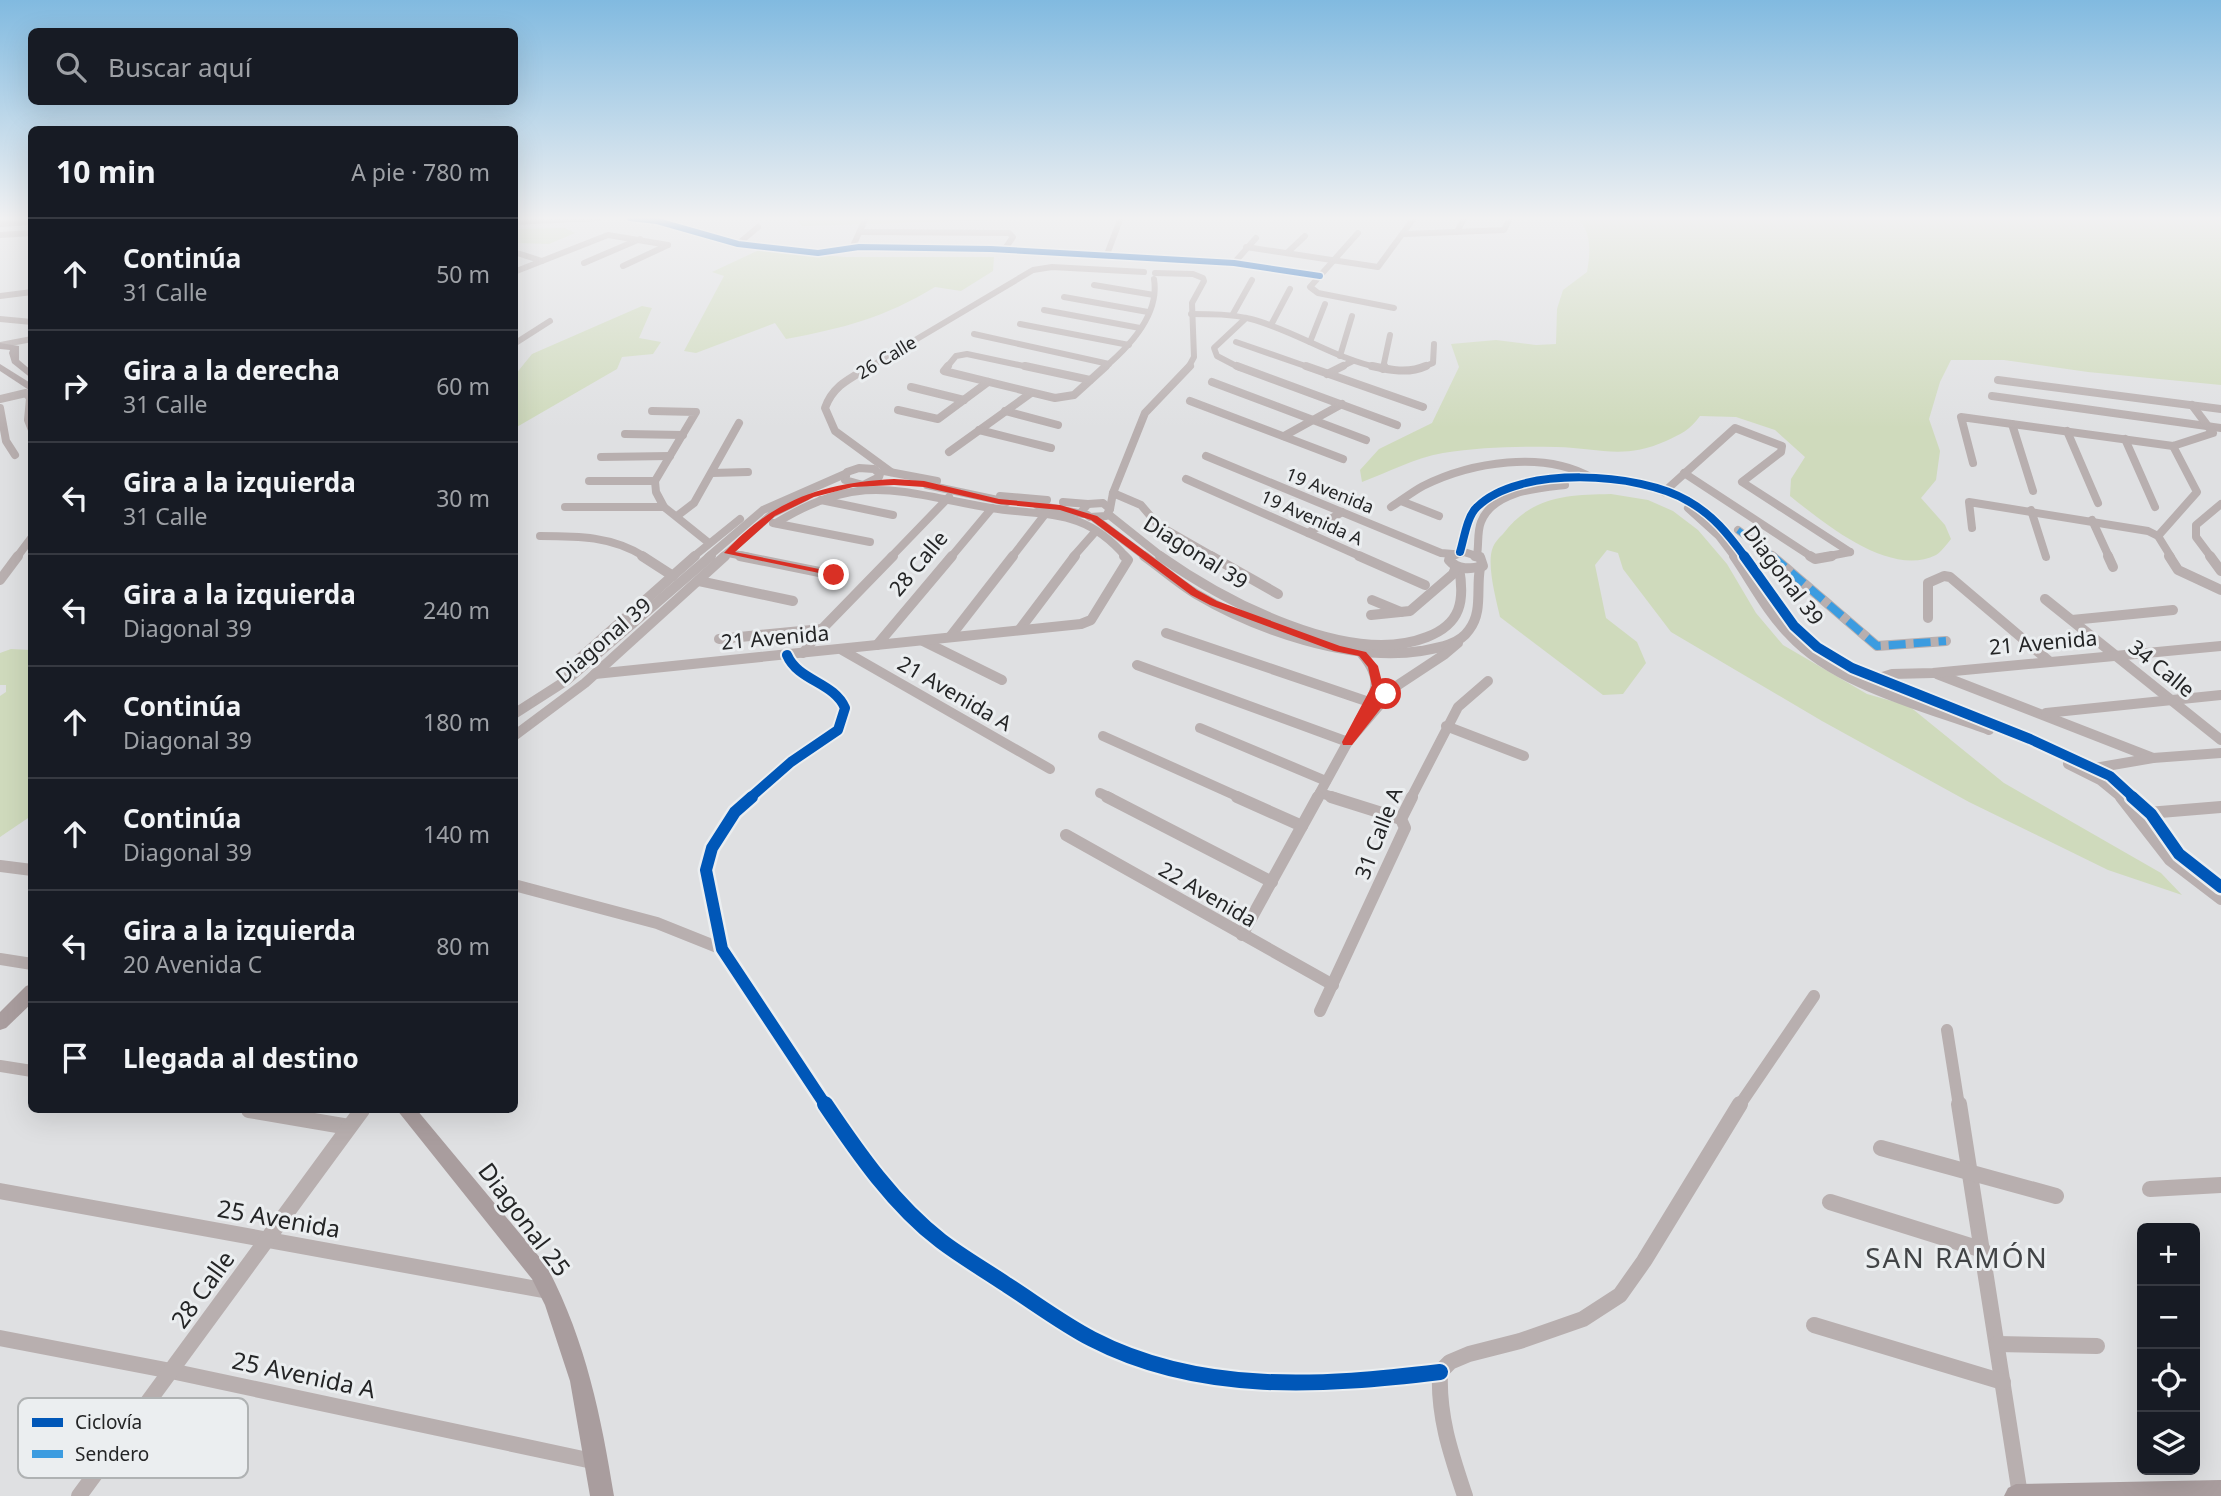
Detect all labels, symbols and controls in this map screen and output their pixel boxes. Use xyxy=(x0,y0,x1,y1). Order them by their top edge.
search box xyxy=(28,28,518,105)
icon: search xyxy=(52,48,90,86)
text: Buscar aquí xyxy=(108,49,251,85)
text: 10 min xyxy=(56,151,156,192)
text: A pie · 780 m xyxy=(351,156,490,188)
text: Continúa xyxy=(123,240,241,276)
icon: ahead xyxy=(56,255,94,293)
text: 50 m xyxy=(436,258,490,290)
text: 31 Calle xyxy=(123,276,208,308)
street label: 26 Calle xyxy=(851,330,921,384)
text: Gira a la derecha xyxy=(123,352,340,388)
icon: right xyxy=(56,367,94,405)
text: 60 m xyxy=(436,370,490,402)
text: 31 Calle xyxy=(123,388,208,420)
street label: 19 Avenida xyxy=(1282,461,1378,519)
text: Gira a la izquierda xyxy=(123,464,356,500)
icon: left xyxy=(56,479,94,517)
text: 30 m xyxy=(436,482,490,514)
street label: 19 Avenida A xyxy=(1257,484,1367,550)
text: 31 Calle xyxy=(123,500,208,532)
street label: Diagonal 39 xyxy=(1139,509,1253,595)
street label: Diagonal 39 xyxy=(1737,520,1831,630)
street label: 28 Calle xyxy=(882,524,954,602)
route end xyxy=(818,559,849,590)
text: Gira a la izquierda xyxy=(123,576,356,612)
icon: left xyxy=(56,591,94,629)
street label: Diagonal 39 xyxy=(549,591,657,689)
text: 240 m xyxy=(423,594,490,626)
text: Diagonal 39 xyxy=(123,612,252,644)
street label: 21 Avenida xyxy=(720,618,830,656)
street label: 21 Avenida xyxy=(1988,623,2098,661)
street label: 34 Calle xyxy=(2123,633,2201,703)
street label: 21 Avenida A xyxy=(893,649,1018,737)
route start xyxy=(1370,678,1401,709)
text: Continúa xyxy=(123,688,241,724)
icon: ahead xyxy=(56,703,94,741)
text: 180 m xyxy=(423,706,490,738)
text: Diagonal 39 xyxy=(123,724,252,756)
street label: 31 Calle A xyxy=(1348,783,1408,883)
text: Continúa xyxy=(123,800,241,836)
icon: ahead xyxy=(56,815,94,853)
text: 140 m xyxy=(423,818,490,850)
text: Diagonal 39 xyxy=(123,836,252,868)
street label: 22 Avenida xyxy=(1154,855,1262,933)
text: Gira a la izquierda xyxy=(123,912,356,948)
icon: left xyxy=(56,927,94,965)
text: 80 m xyxy=(436,930,490,962)
text: 20 Avenida C xyxy=(123,948,262,980)
icon: arrive xyxy=(56,1039,94,1077)
text: Llegada al destino xyxy=(123,1040,359,1076)
street label: Diagonal 25 xyxy=(471,1155,579,1283)
street label: 25 Avenida xyxy=(215,1191,343,1245)
map controls xyxy=(2137,1223,2200,1475)
button: + xyxy=(2137,1223,2200,1286)
district label: SAN RAMÓN xyxy=(1865,1238,2049,1276)
street label: 28 Calle xyxy=(163,1244,241,1334)
button: − xyxy=(2137,1286,2200,1349)
street label: 25 Avenida A xyxy=(229,1343,379,1405)
button: locate xyxy=(2137,1349,2200,1412)
legend xyxy=(18,1398,248,1478)
text: Ciclovía xyxy=(75,1409,142,1435)
button: layers xyxy=(2137,1412,2200,1475)
text: Sendero xyxy=(75,1441,149,1467)

